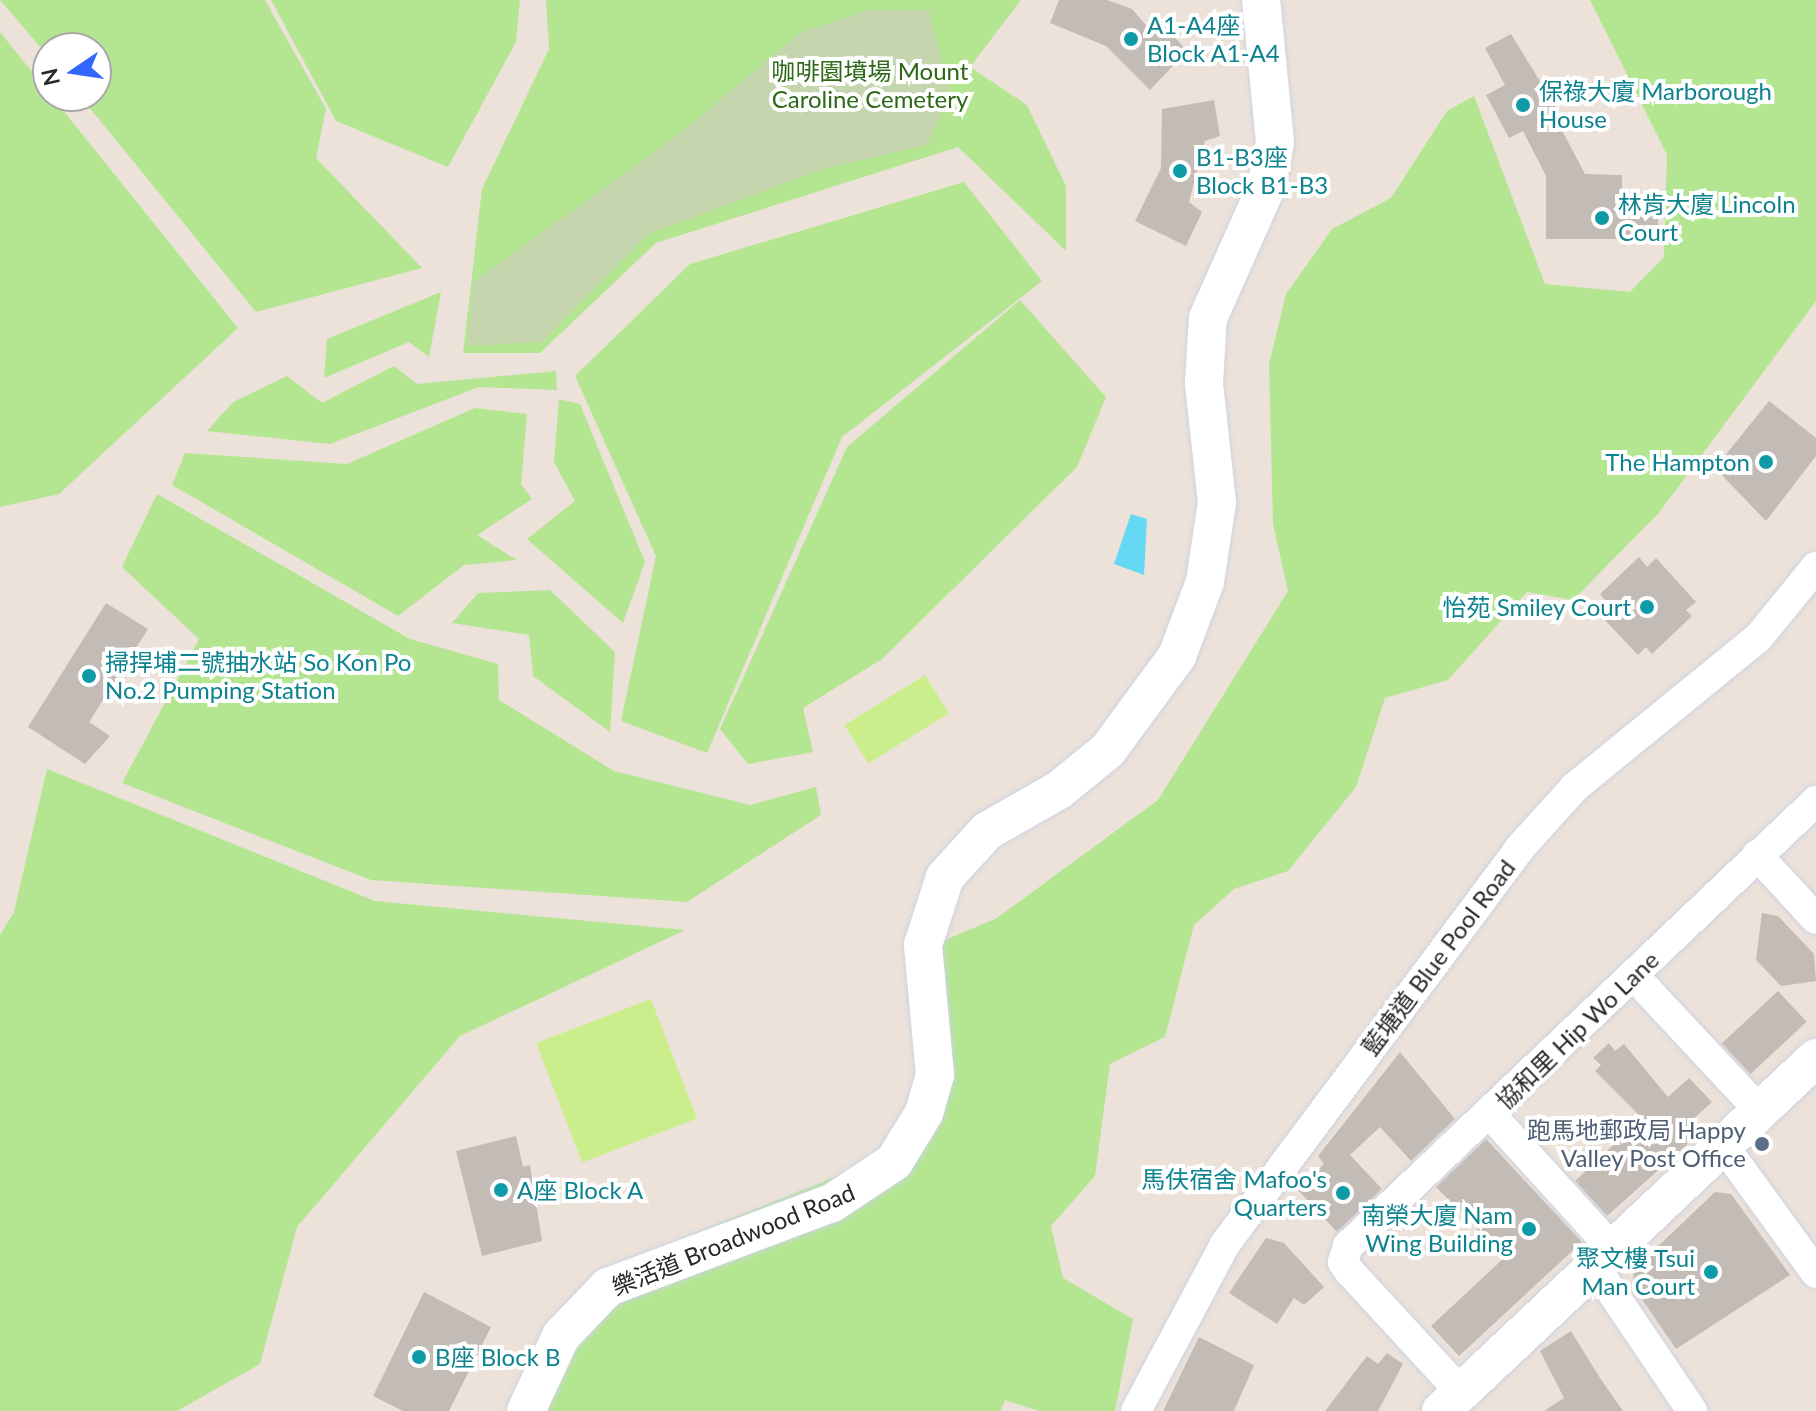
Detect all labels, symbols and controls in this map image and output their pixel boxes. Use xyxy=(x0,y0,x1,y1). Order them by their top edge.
place label: A1-A4座 Block A1-A4 xyxy=(1147,11,1281,67)
marker: A1-A4座 Block A1-A4 xyxy=(1122,30,1140,48)
north arrow xyxy=(32,32,112,112)
park label: 咖啡園墳場 Mount Caroline Cemetery xyxy=(772,57,968,113)
text: N xyxy=(35,66,65,88)
place label: 保祿大廈 Marborough House xyxy=(1539,77,1772,133)
marker: 保祿大廈 Marborough House xyxy=(1514,96,1532,114)
place label: B1-B3座 Block B1-B3 xyxy=(1196,143,1328,199)
marker: B1-B3座 Block B1-B3 xyxy=(1171,162,1189,180)
place label: 林肯大廈 Lincoln Court xyxy=(1618,190,1796,246)
marker: 林肯大廈 Lincoln Court xyxy=(1593,209,1611,227)
place label: The Hampton xyxy=(1605,448,1750,476)
marker: The Hampton xyxy=(1757,453,1775,471)
place label: 怡苑 Smiley Court xyxy=(1442,593,1631,621)
marker: 怡苑 Smiley Court xyxy=(1638,598,1656,616)
place label: 掃捍埔二號抽水站 So Kon Po No.2 Pumping Station xyxy=(105,648,411,704)
marker: 掃捍埔二號抽水站 So Kon Po No.2 Pumping Station xyxy=(80,667,98,685)
street label: 藍塘道 Blue Pool Road xyxy=(1355,854,1521,1060)
street label: 協和里 Hip Wo Lane xyxy=(1490,945,1664,1115)
place label: 跑馬地郵政局 Happy Valley Post Office xyxy=(1527,1116,1746,1172)
marker: 跑馬地郵政局 Happy Valley Post Office xyxy=(1753,1135,1771,1153)
place label: 馬伕宿舍 Mafoo's Quarters xyxy=(1141,1165,1327,1221)
place label: A座 Block A xyxy=(517,1176,644,1204)
street label: 樂活道 Broadwood Road xyxy=(607,1177,859,1301)
marker: A座 Block A xyxy=(492,1181,510,1199)
marker: 馬伕宿舍 Mafoo's Quarters xyxy=(1334,1184,1352,1202)
place label: 南榮大廈 Nam Wing Building xyxy=(1361,1201,1513,1257)
marker: 南榮大廈 Nam Wing Building xyxy=(1520,1220,1538,1238)
place label: 聚文樓 Tsui Man Court xyxy=(1576,1244,1695,1300)
marker: 聚文樓 Tsui Man Court xyxy=(1702,1263,1720,1281)
place label: B座 Block B xyxy=(435,1343,561,1371)
marker: B座 Block B xyxy=(410,1348,428,1366)

